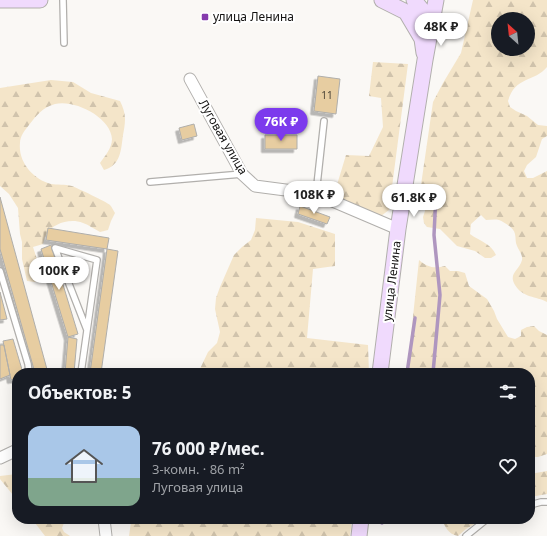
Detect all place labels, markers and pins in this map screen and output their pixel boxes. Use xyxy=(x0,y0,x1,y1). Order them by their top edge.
place label: улица Ленина xyxy=(213,8,294,25)
marker: улица Ленина xyxy=(200,12,210,22)
pin: 48K ₽ xyxy=(413,13,469,47)
pin: 76K ₽ xyxy=(253,108,309,142)
pin: 108K ₽ xyxy=(281,181,347,215)
pin: 61.8K ₽ xyxy=(377,184,451,218)
pin: 100K ₽ xyxy=(26,257,92,291)

